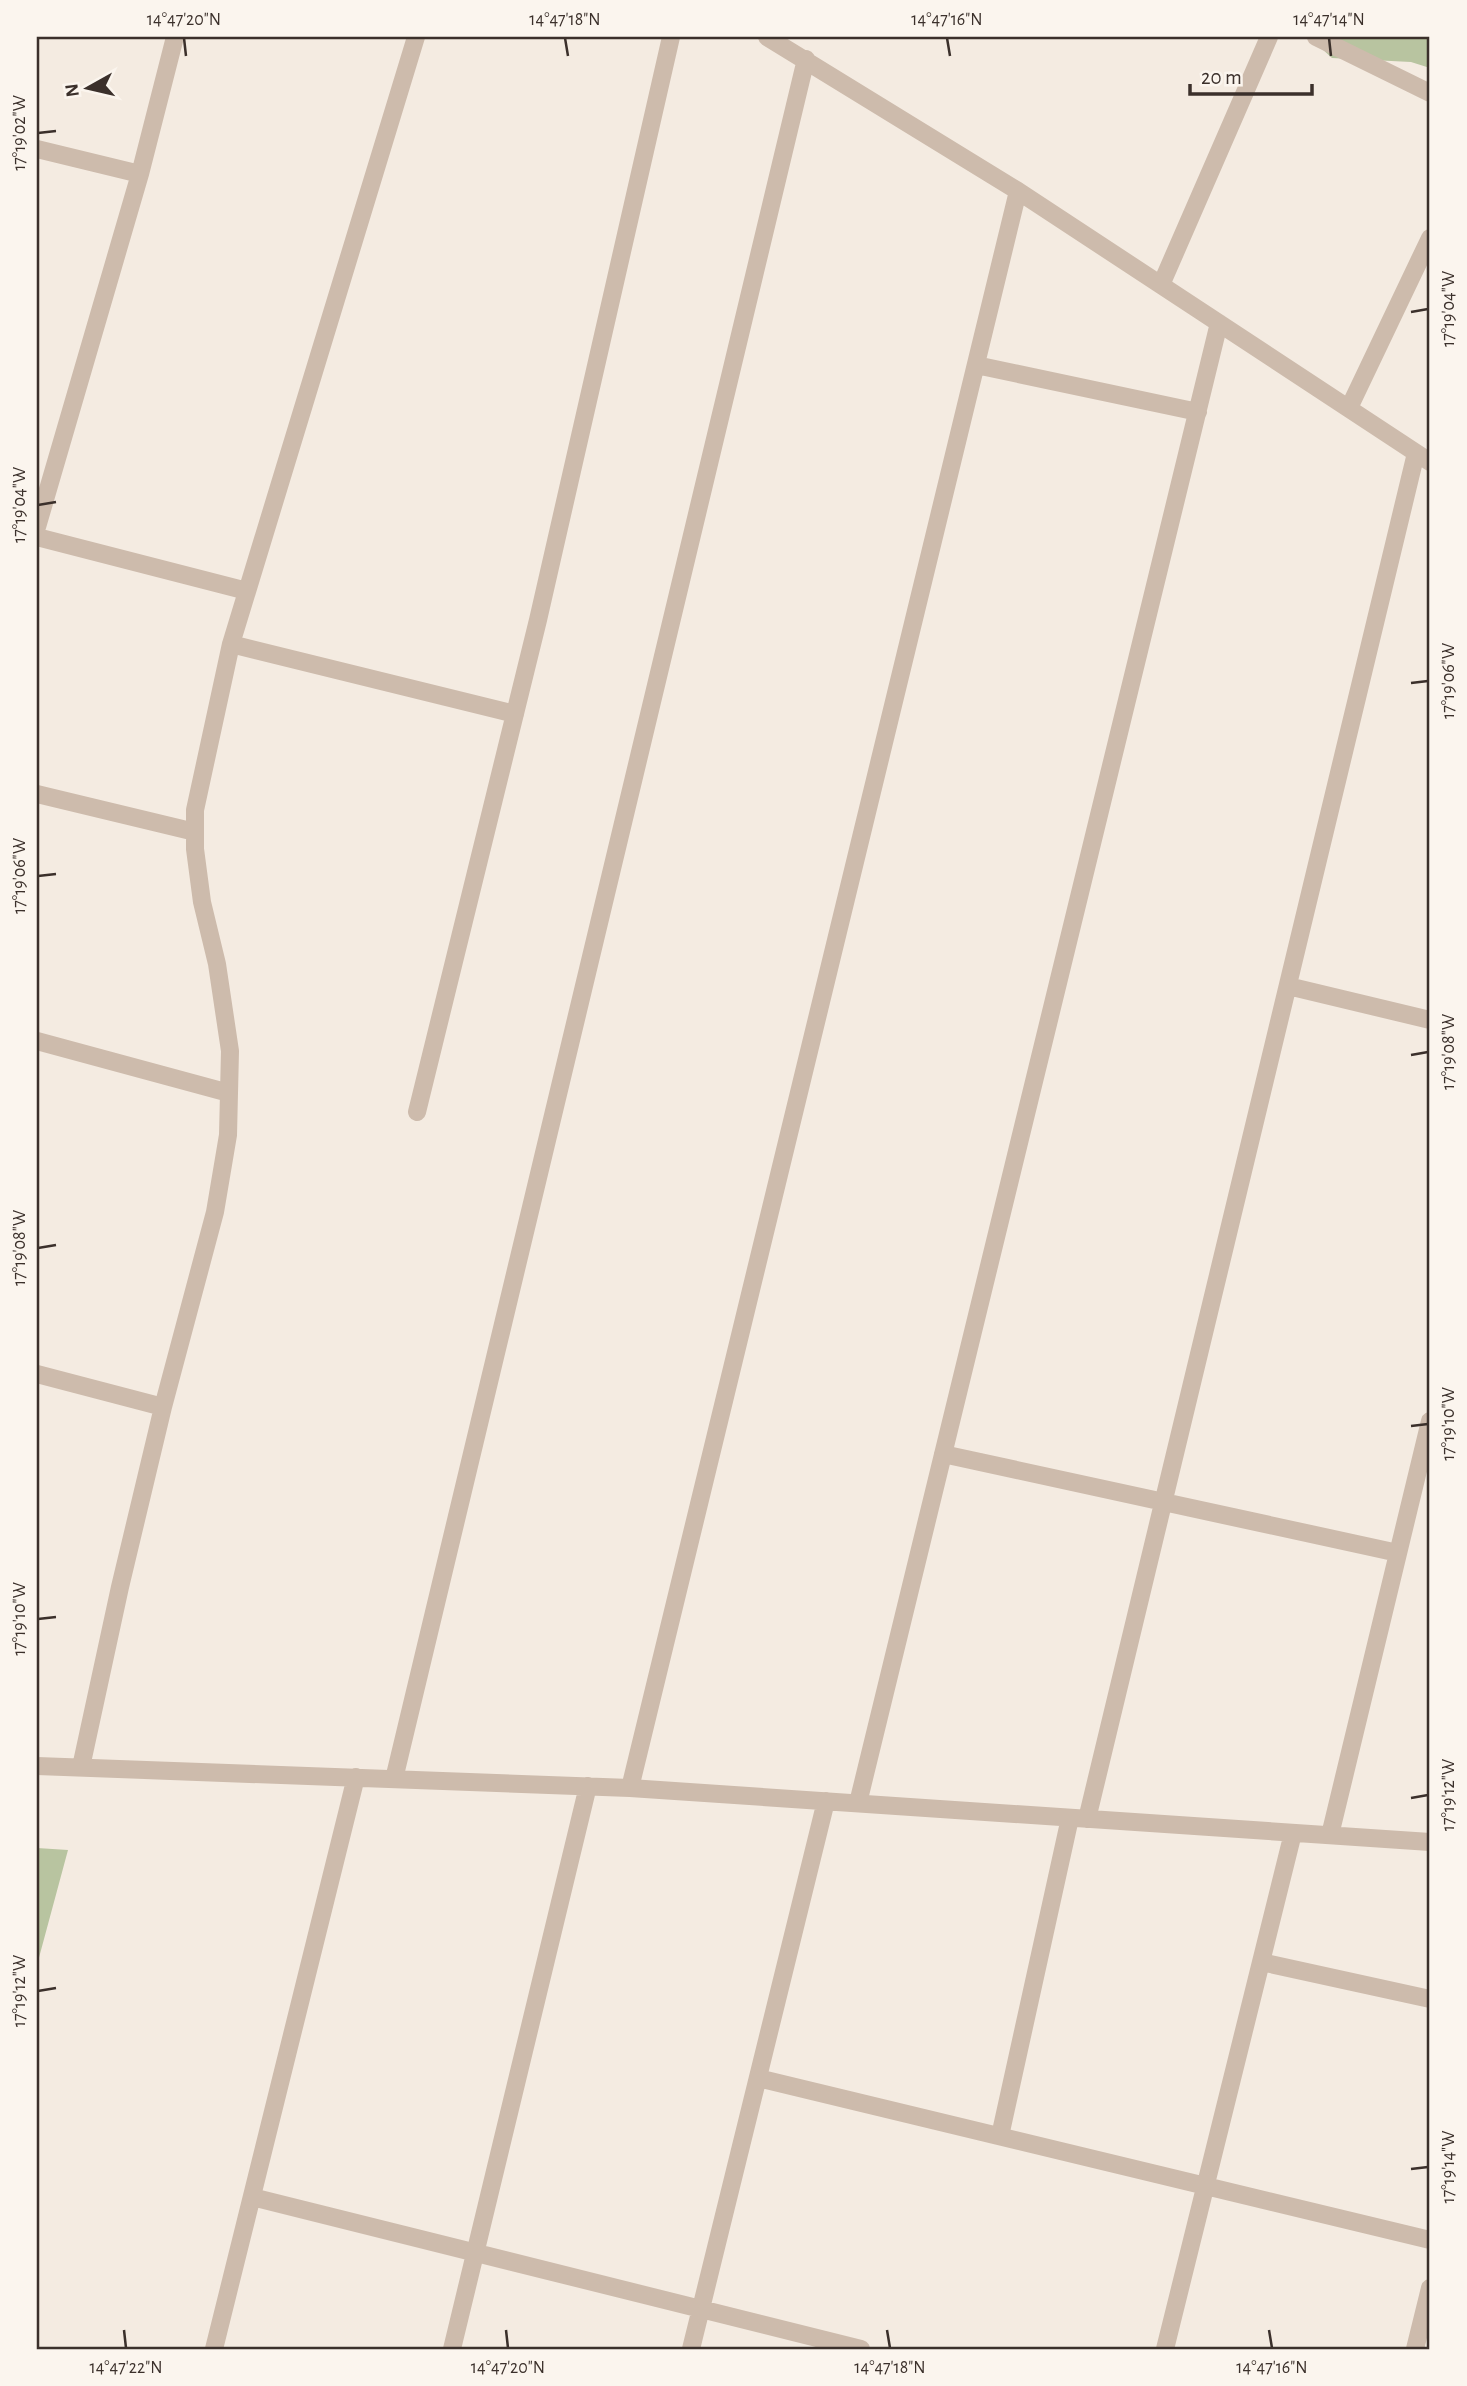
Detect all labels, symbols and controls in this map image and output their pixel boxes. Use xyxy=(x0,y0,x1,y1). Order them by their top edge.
text: 14°47'20"N xyxy=(147,11,221,29)
text: 14°47'18"N xyxy=(529,11,601,29)
text: 14°47'16"N xyxy=(911,11,983,29)
text: 14°47'14"N xyxy=(1293,11,1365,29)
north arrow xyxy=(52,52,122,122)
scale bar xyxy=(1190,52,1313,96)
text: 20 m xyxy=(1201,67,1242,88)
text: N xyxy=(62,82,83,98)
text: 17°19'02"W xyxy=(11,95,29,171)
text: 17°19'04"W xyxy=(1440,271,1458,347)
text: 17°19'04"W xyxy=(11,467,29,543)
text: 17°19'06"W xyxy=(1440,643,1458,719)
text: 17°19'06"W xyxy=(11,838,29,914)
text: 17°19'08"W xyxy=(1440,1014,1458,1090)
text: 17°19'08"W xyxy=(11,1210,29,1286)
text: 17°19'10"W xyxy=(1440,1387,1458,1461)
text: 17°19'10"W xyxy=(11,1582,29,1656)
text: 17°19'12"W xyxy=(1440,1759,1458,1831)
text: 17°19'12"W xyxy=(11,1955,29,2027)
text: 17°19'14"W xyxy=(1440,2131,1458,2203)
text: 14°47'22"N xyxy=(90,2359,163,2377)
text: 14°47'20"N xyxy=(471,2359,545,2377)
text: 14°47'18"N xyxy=(854,2359,926,2377)
text: 14°47'16"N xyxy=(1236,2359,1308,2377)

